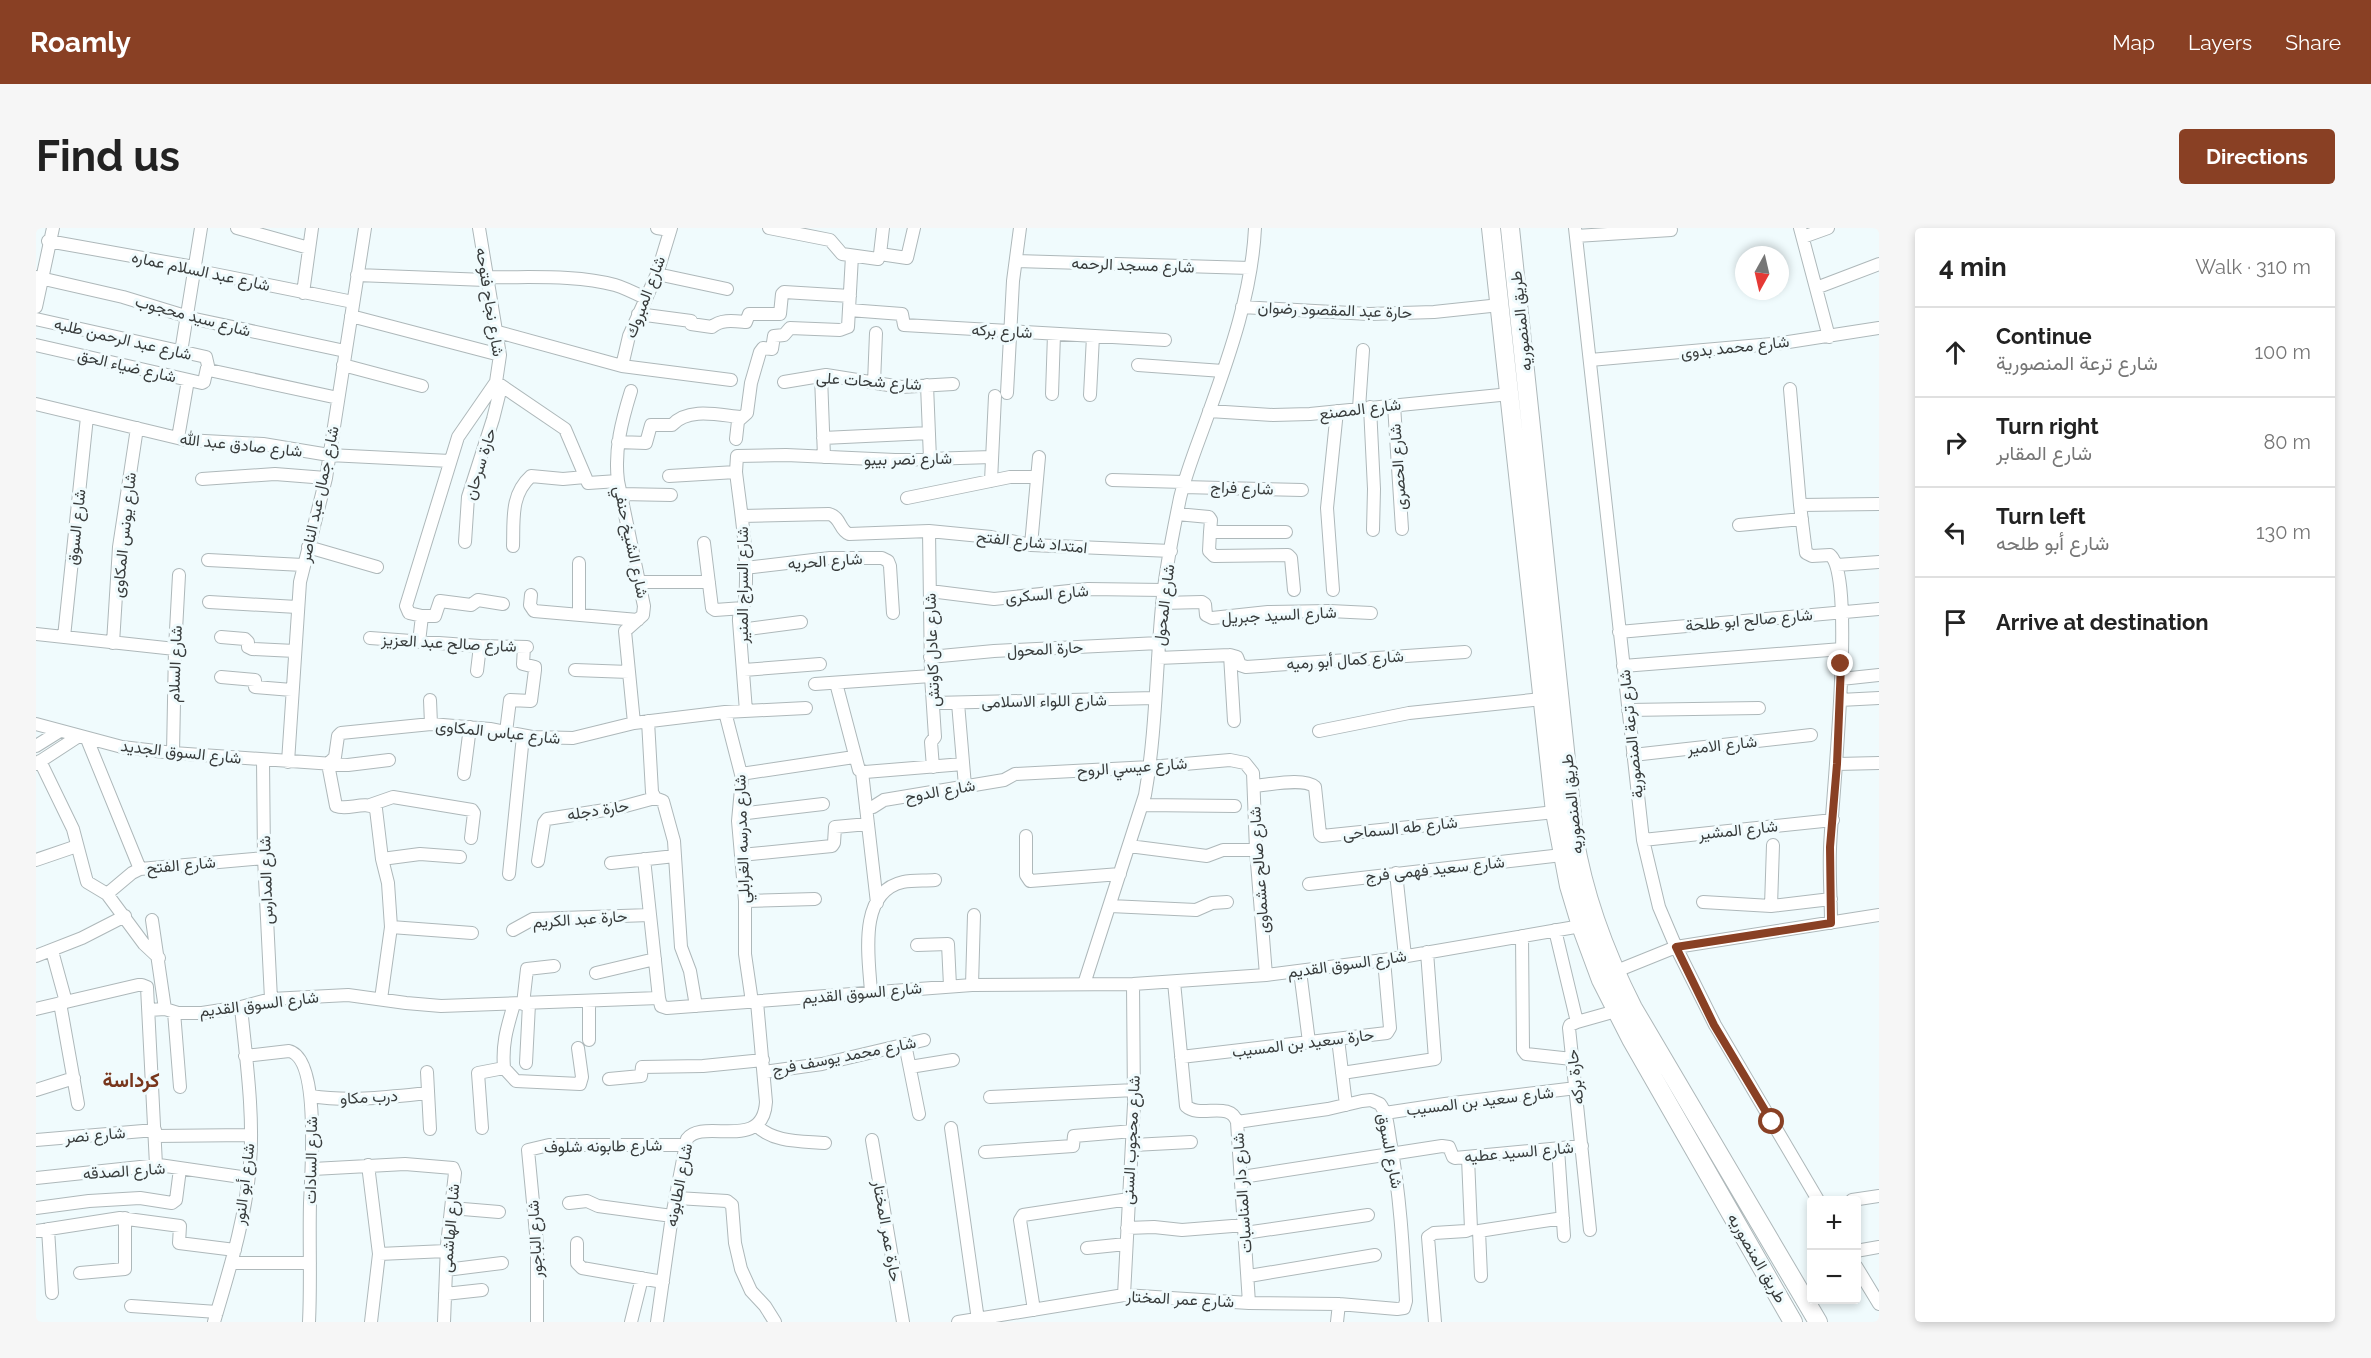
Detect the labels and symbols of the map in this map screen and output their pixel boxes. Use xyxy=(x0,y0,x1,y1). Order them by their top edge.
street label: شارع نجاح فتوحه xyxy=(470,246,508,358)
north arrow xyxy=(1735,246,1789,300)
street label: شارع عبد السلام عماره xyxy=(130,247,272,297)
street label: شارع المبروك xyxy=(621,253,671,341)
street label: شارع مسجد الرحمه xyxy=(1071,253,1195,279)
street label: طريق المنصوريه xyxy=(1506,270,1537,372)
street label: شارع سيد محجوب xyxy=(133,291,253,342)
street label: حارة عبد المقصود رضوان xyxy=(1257,298,1413,323)
street label: شارع عبد الرحمن طلبه xyxy=(52,314,194,366)
street label: شارع بركه xyxy=(971,320,1033,344)
street label: شارع محمد بدوى xyxy=(1680,332,1790,364)
street label: شارع ضياء الحق xyxy=(75,345,178,389)
street label: شارع شحات على xyxy=(815,368,922,396)
street label: شارع المصنع xyxy=(1318,395,1402,425)
street label: شارع الحصرى xyxy=(1385,423,1412,511)
street label: شارع جمال عبد الناصر xyxy=(295,424,345,565)
street label: حارة سرحان xyxy=(460,426,501,502)
street label: شارع صادق عبد الله xyxy=(179,429,303,463)
street label: شارع نصر بيبو xyxy=(864,449,952,471)
street label: شارع يونس المكاوى xyxy=(108,471,142,599)
street label: شارع فراج xyxy=(1210,477,1274,501)
street label: شارع الشيخ حنفي xyxy=(606,484,652,601)
street label: شارع السوق xyxy=(63,488,91,566)
street label: شارع السراج المنير xyxy=(733,526,754,645)
street label: امتداد شارع الفتح xyxy=(975,527,1088,559)
street label: شارع الحريه xyxy=(787,549,863,575)
street label: شارع المحول xyxy=(1150,563,1180,647)
street label: شارع السكرى xyxy=(1004,581,1090,609)
street label: شارع عادل كاوتش xyxy=(921,593,945,707)
street label: شارع السيد جبريل xyxy=(1221,602,1337,629)
street label: شارع صالح ابو طلحة xyxy=(1684,605,1814,637)
street label: شارع السلام xyxy=(164,625,188,703)
street label: شارع صالح عبد العزيز xyxy=(380,630,517,658)
street label: حارة المحول xyxy=(1006,637,1084,661)
street label: شارع كمال أبو رميه xyxy=(1286,646,1404,676)
route end xyxy=(1827,650,1853,676)
street label: شارع ترعة المنصورية xyxy=(1615,668,1649,799)
street label: شارع اللواء الاسلامى xyxy=(981,690,1107,714)
street label: شارع عباس المكاوى xyxy=(434,716,561,750)
street label: شارع الامير xyxy=(1685,732,1758,760)
street label: شارع السوق الجديد xyxy=(119,736,242,770)
street label: طريق المنصوريه xyxy=(1557,753,1588,855)
street label: شارع عيسي الروح xyxy=(1076,754,1188,784)
street label: شارع مدرسه الغرابلي xyxy=(730,774,758,904)
street label: شارع الدوح xyxy=(903,775,977,808)
street label: حارة دجله xyxy=(566,796,631,825)
street label: شارع صالح عشماوى xyxy=(1245,806,1275,934)
street label: شارع طه السماحى xyxy=(1342,813,1459,845)
street label: شارع المشير xyxy=(1696,816,1779,846)
street label: شارع المدارس xyxy=(255,835,279,925)
street label: شارع سعيد فهمى فرج xyxy=(1364,852,1506,888)
street label: شارع الفتح xyxy=(146,853,217,879)
street label: حارة عبد الكريم xyxy=(532,906,628,933)
street label: شارع السوق القديم xyxy=(1286,946,1408,984)
street label: شارع السوق القديم xyxy=(801,978,923,1010)
street label: شارع السوق القديم xyxy=(198,987,320,1023)
street label: حارة سعيد بن المسيب xyxy=(1231,1025,1375,1062)
street label: شارع محمد يوسف فرج xyxy=(770,1033,918,1081)
street label: حارة بركه xyxy=(1562,1048,1589,1106)
district label: كرداسة xyxy=(102,1068,160,1093)
street label: شارع محجوب السنى xyxy=(1118,1075,1146,1205)
street label: شارع سعيد بن المسيب xyxy=(1405,1083,1555,1121)
street label: درب مكاو xyxy=(340,1086,398,1109)
route start xyxy=(1758,1108,1784,1134)
street label: شارع السوق xyxy=(1371,1112,1407,1191)
street label: شارع السادات xyxy=(301,1116,323,1204)
street label: شارع نصر xyxy=(63,1123,126,1149)
street label: شارع دار المناسبات xyxy=(1228,1132,1258,1254)
street label: شارع طابونه شلوف xyxy=(544,1135,662,1159)
street label: شارع السيد عطيه xyxy=(1464,1138,1575,1168)
street label: شارع أبو النور xyxy=(229,1142,260,1227)
street label: شارع الطابونه xyxy=(662,1142,698,1229)
street label: شارع الصدقه xyxy=(82,1159,166,1185)
street label: حارة عمر المختار xyxy=(868,1178,905,1284)
street label: شارع الهاشمى xyxy=(437,1183,465,1273)
street label: شارع الباجور xyxy=(523,1200,549,1279)
street label: طريق المنصوريه xyxy=(1723,1210,1790,1307)
street label: شارع عمر المختار xyxy=(1124,1287,1235,1313)

